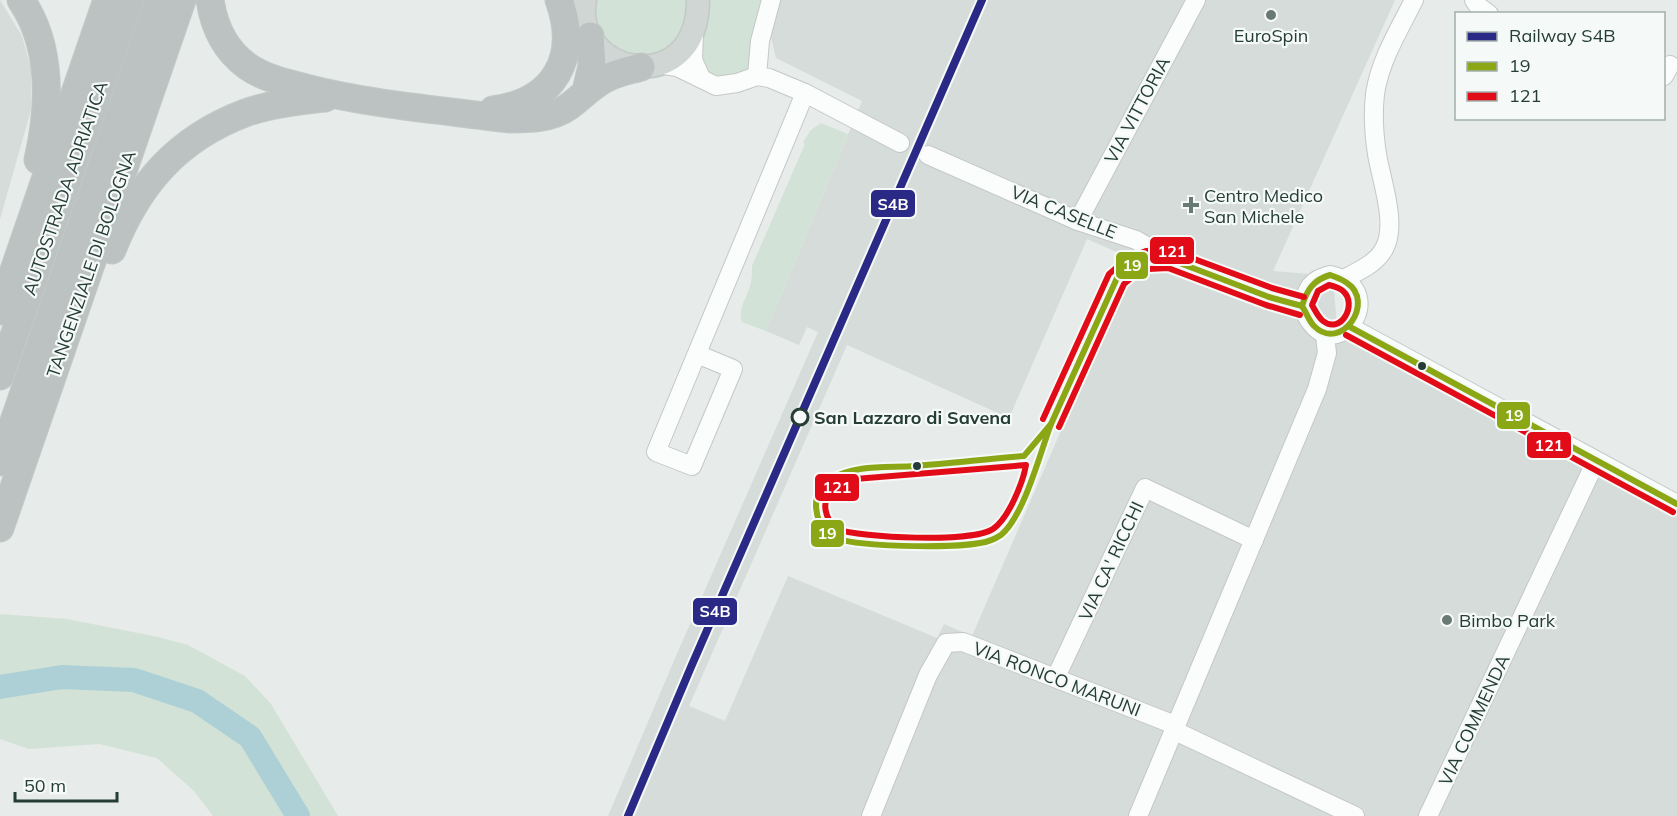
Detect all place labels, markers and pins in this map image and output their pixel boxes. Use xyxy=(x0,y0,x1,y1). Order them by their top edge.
marker: EuroSpin xyxy=(1264,8,1278,22)
place label: EuroSpin xyxy=(1234,24,1308,47)
place label: Centro Medico San Michele xyxy=(1204,184,1323,228)
marker: Centro Medico San Michele xyxy=(1182,196,1200,214)
unlabelled marker xyxy=(1416,360,1428,372)
place label: San Lazzaro di Savena xyxy=(814,406,1011,429)
marker: San Lazzaro di Savena xyxy=(791,408,809,426)
unlabelled marker xyxy=(911,460,923,472)
place label: Bimbo Park xyxy=(1459,609,1556,632)
marker: Bimbo Park xyxy=(1440,613,1454,627)

